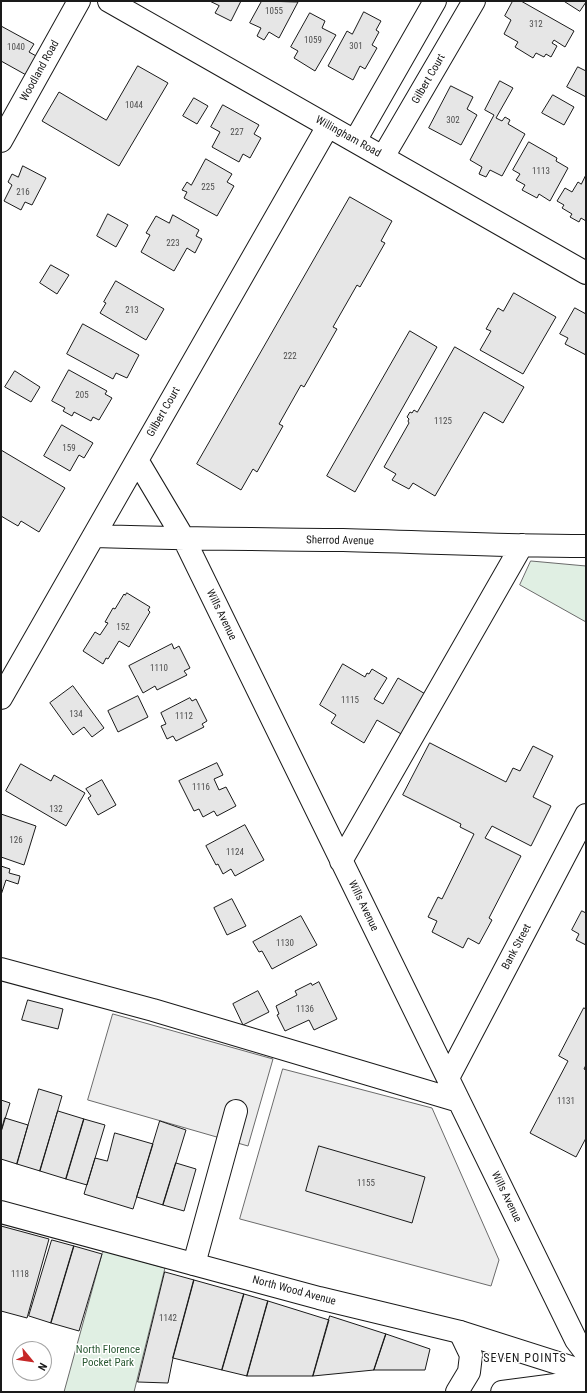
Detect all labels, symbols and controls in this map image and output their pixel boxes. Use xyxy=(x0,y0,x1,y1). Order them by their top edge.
house number: 1055 xyxy=(265,7,283,17)
house number: 312 xyxy=(529,20,543,30)
house number: 1059 xyxy=(304,36,322,46)
street label: Woodland Road xyxy=(18,38,62,104)
house number: 301 xyxy=(349,42,363,52)
house number: 1040 xyxy=(7,43,25,53)
street label: Gilbert Court xyxy=(409,52,449,106)
house number: 1044 xyxy=(125,101,143,111)
street label: Willingham Road xyxy=(313,114,383,160)
house number: 302 xyxy=(446,116,460,126)
house number: 227 xyxy=(230,128,244,138)
house number: 1113 xyxy=(532,167,550,177)
house number: 225 xyxy=(201,183,215,193)
house number: 216 xyxy=(16,188,30,198)
house number: 223 xyxy=(166,239,180,249)
house number: 213 xyxy=(125,306,139,316)
house number: 222 xyxy=(283,352,297,362)
street label: Gilbert Court xyxy=(144,385,184,439)
house number: 205 xyxy=(75,391,89,401)
house number: 1125 xyxy=(434,417,452,427)
house number: 159 xyxy=(62,444,76,454)
street label: Sherrod Avenue xyxy=(306,534,374,548)
street label: Wills Avenue xyxy=(203,587,239,643)
house number: 152 xyxy=(116,623,130,633)
house number: 1110 xyxy=(150,664,168,674)
house number: 1115 xyxy=(341,696,359,706)
house number: 134 xyxy=(69,710,83,720)
house number: 1112 xyxy=(175,712,193,722)
house number: 1116 xyxy=(192,783,210,793)
house number: 132 xyxy=(49,805,63,815)
house number: 126 xyxy=(9,836,23,846)
house number: 1124 xyxy=(226,848,244,858)
street label: Wills Avenue xyxy=(345,878,381,934)
street label: Bank Street xyxy=(499,922,535,972)
house number: 1130 xyxy=(276,939,294,949)
house number: 1136 xyxy=(296,1005,314,1015)
house number: 1131 xyxy=(557,1097,575,1107)
street label: Wills Avenue xyxy=(488,1169,524,1225)
house number: 1155 xyxy=(357,1179,375,1189)
house number: 1118 xyxy=(11,1270,29,1280)
street label: North Wood Avenue xyxy=(251,1274,337,1308)
house number: 1142 xyxy=(159,1314,177,1324)
north arrow xyxy=(12,1341,52,1381)
park label: North Florence Pocket Park xyxy=(76,1343,140,1369)
district label: SEVEN POINTS xyxy=(483,1352,567,1366)
text: N xyxy=(35,1360,49,1373)

